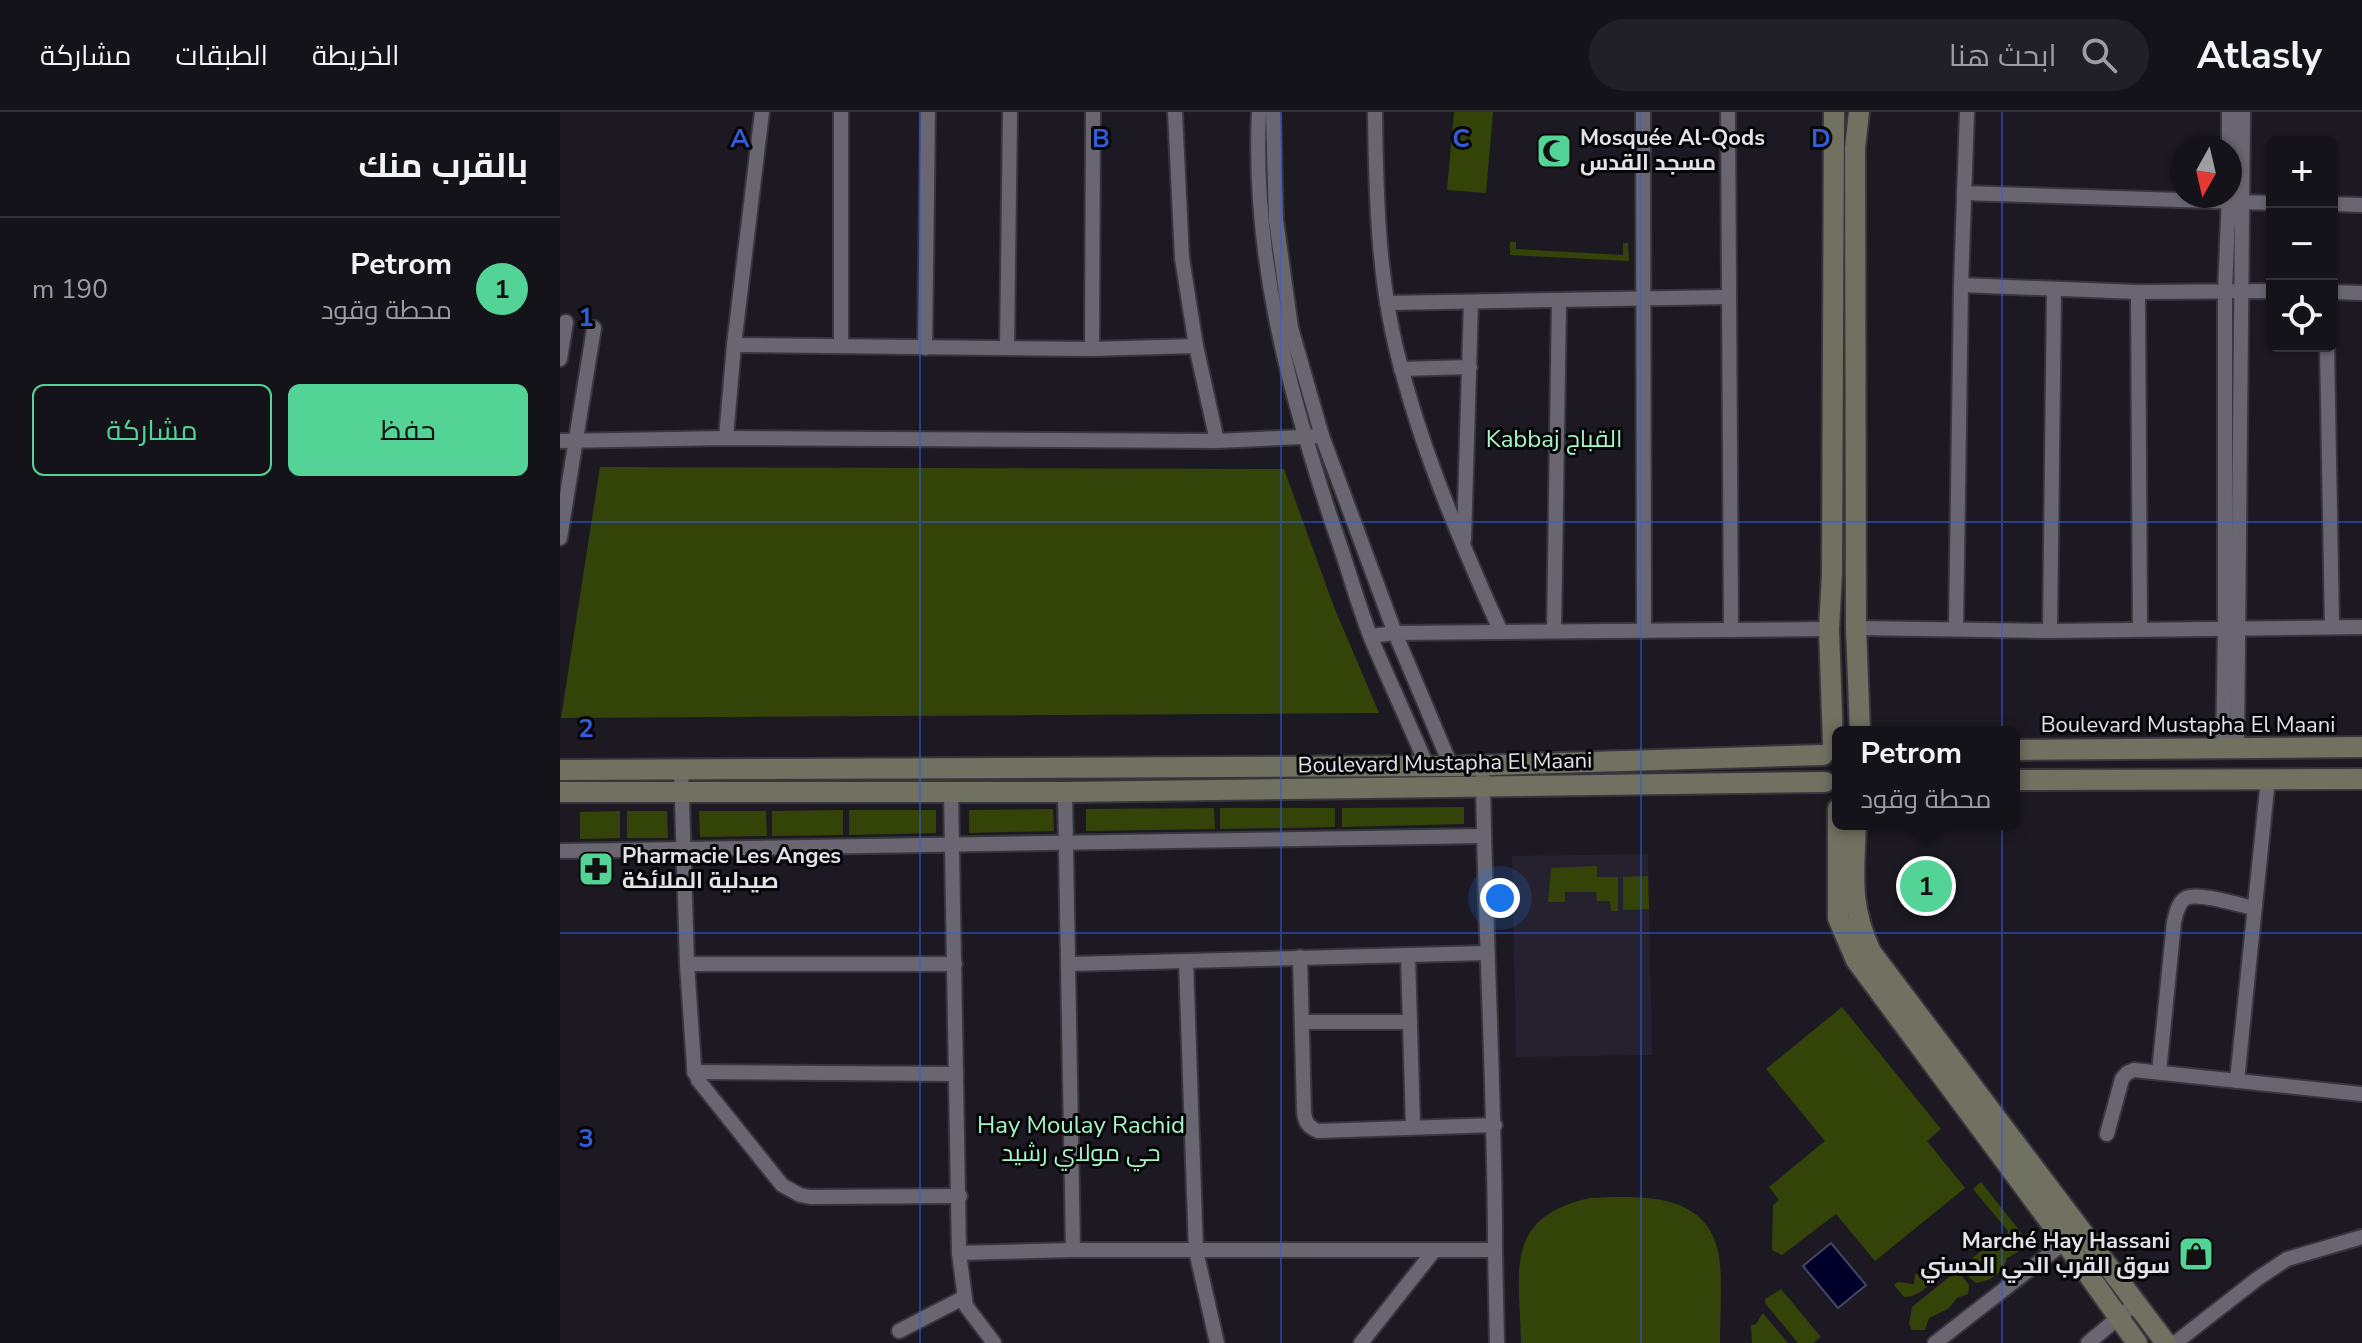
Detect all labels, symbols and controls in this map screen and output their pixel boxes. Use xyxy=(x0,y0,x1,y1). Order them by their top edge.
search box xyxy=(1589,19,2149,91)
text: Atlasly xyxy=(2197,30,2322,81)
icon: search xyxy=(2077,33,2121,77)
text: ابحث هنا xyxy=(1949,36,2057,77)
text: مشاركة xyxy=(40,37,131,75)
text: الطبقات xyxy=(175,37,268,75)
text: الخريطة xyxy=(312,37,399,75)
text: A xyxy=(730,121,750,156)
text: B xyxy=(1092,121,1110,156)
text: C xyxy=(1452,121,1470,156)
text: D xyxy=(1811,121,1831,156)
place label: Mosquée Al-Qods مسجد القدس xyxy=(1580,123,1765,178)
mosque icon: Mosquée Al-Qods مسجد القدس xyxy=(1535,132,1573,170)
north arrow xyxy=(2170,136,2242,208)
map controls xyxy=(2266,136,2338,352)
button: + xyxy=(2266,136,2338,208)
text: بالقرب منك xyxy=(358,143,528,189)
button: − xyxy=(2266,208,2338,280)
text: Petrom xyxy=(350,244,452,285)
text: 190 m xyxy=(32,272,108,307)
text: 1 xyxy=(494,272,510,307)
button: locate xyxy=(2266,280,2338,352)
text: محطة وقود xyxy=(321,293,452,328)
text: 1 xyxy=(578,300,594,335)
button: مشاركة xyxy=(32,384,272,476)
button: حفظ xyxy=(288,384,528,476)
district label: Kabbaj القباج xyxy=(1486,423,1622,455)
street label: Boulevard Mustapha El Maani xyxy=(2041,710,2335,740)
text: 2 xyxy=(578,711,594,746)
popup xyxy=(1832,726,2020,830)
text: Petrom xyxy=(1860,733,1962,774)
street label: Boulevard Mustapha El Maani xyxy=(1297,745,1593,781)
text: محطة وقود xyxy=(1860,782,1992,817)
place label: Pharmacie Les Anges صيدلية الملائكة xyxy=(622,841,841,896)
pharmacy icon: Pharmacie Les Anges صيدلية الملائكة xyxy=(577,850,615,888)
pin: 1 xyxy=(1900,856,1952,916)
your location xyxy=(1480,878,1520,918)
district label: Hay Moulay Rachid حي مولاي رشيد xyxy=(977,1109,1185,1172)
text: 3 xyxy=(578,1121,594,1156)
place label: Marché Hay Hassani سوق القرب الحي الحسني xyxy=(1920,1226,2170,1283)
shop icon: Marché Hay Hassani سوق القرب الحي الحسني xyxy=(2177,1235,2215,1273)

